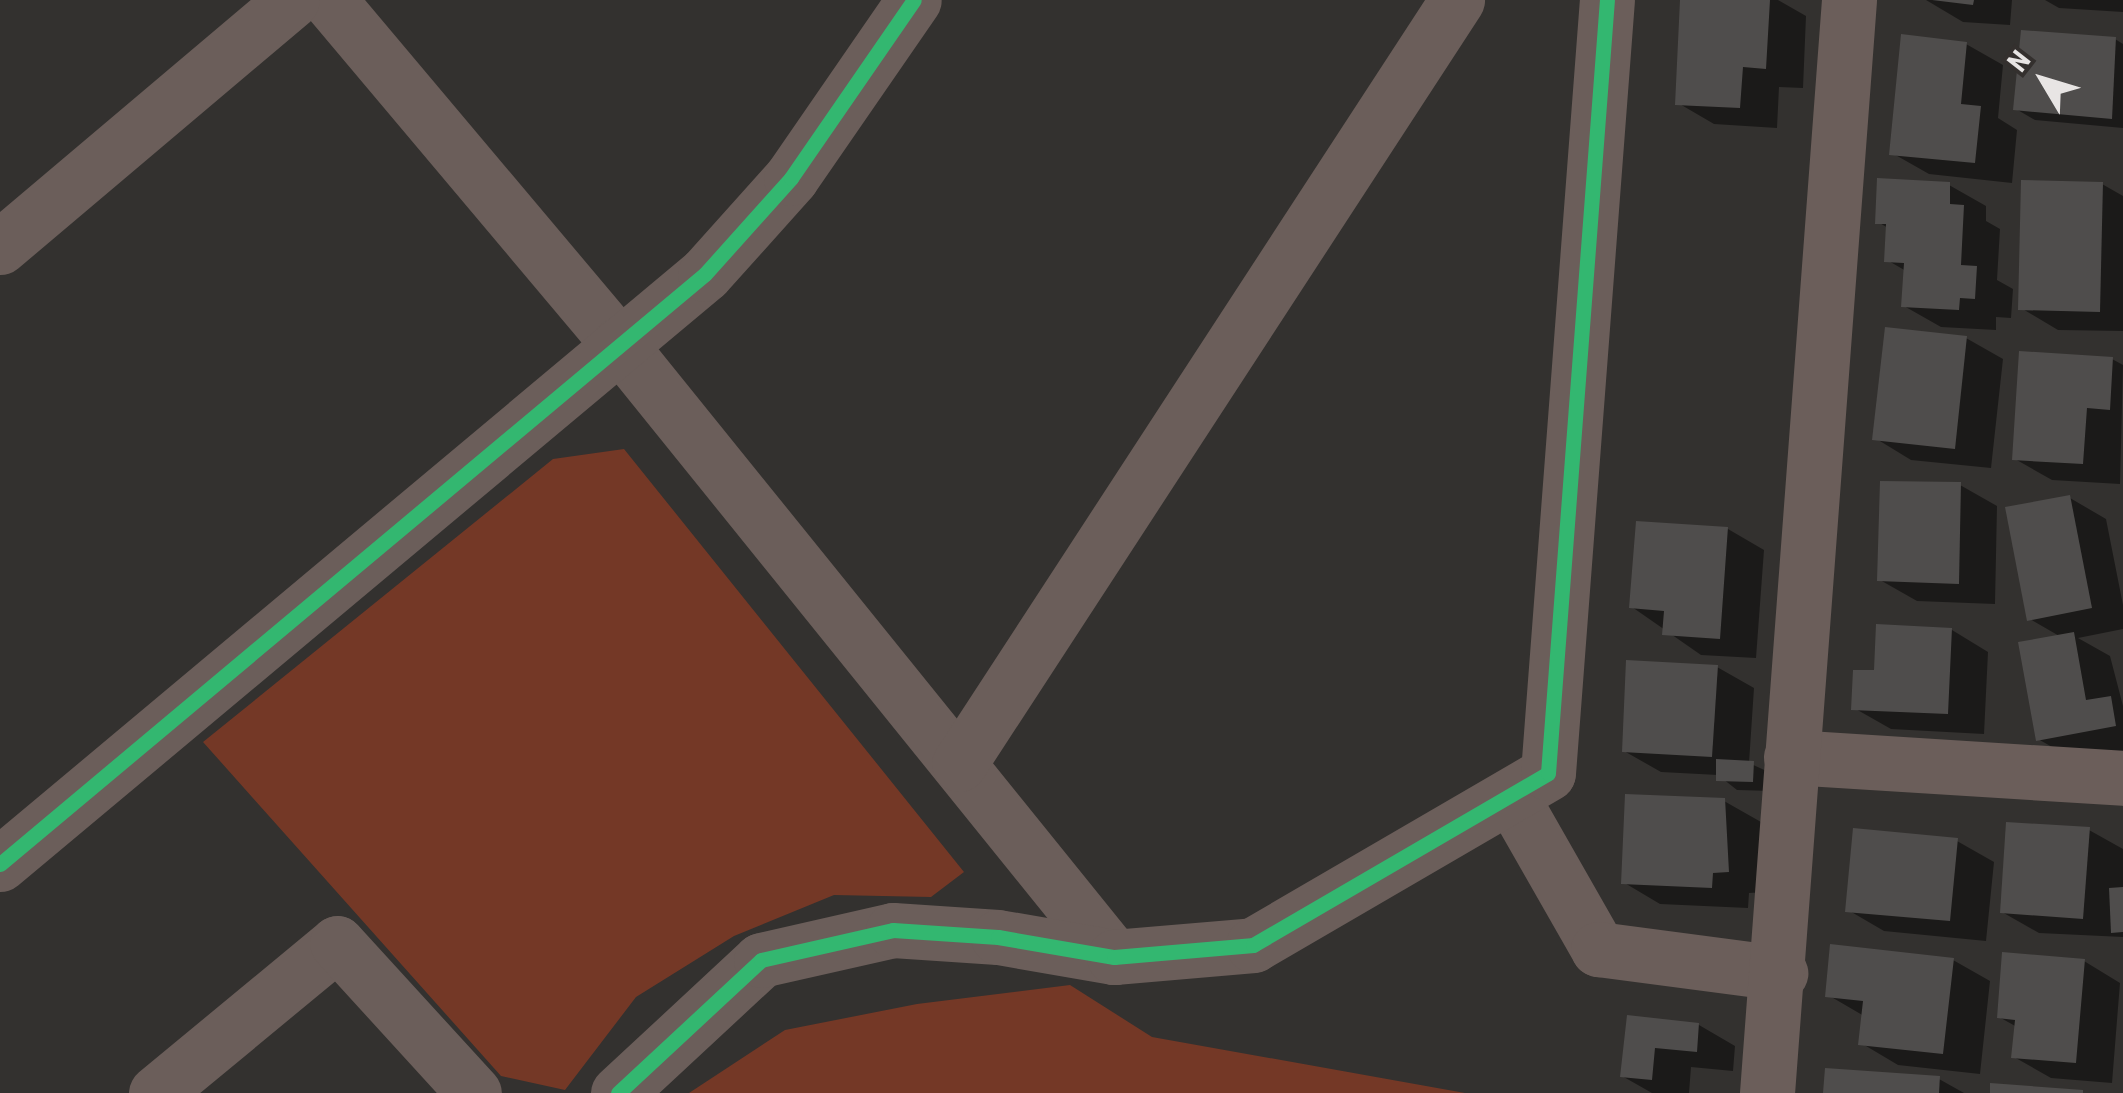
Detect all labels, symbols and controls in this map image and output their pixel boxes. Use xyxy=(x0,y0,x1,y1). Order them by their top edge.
north arrow xyxy=(1993,30,2093,130)
text: N xyxy=(2001,44,2037,78)

